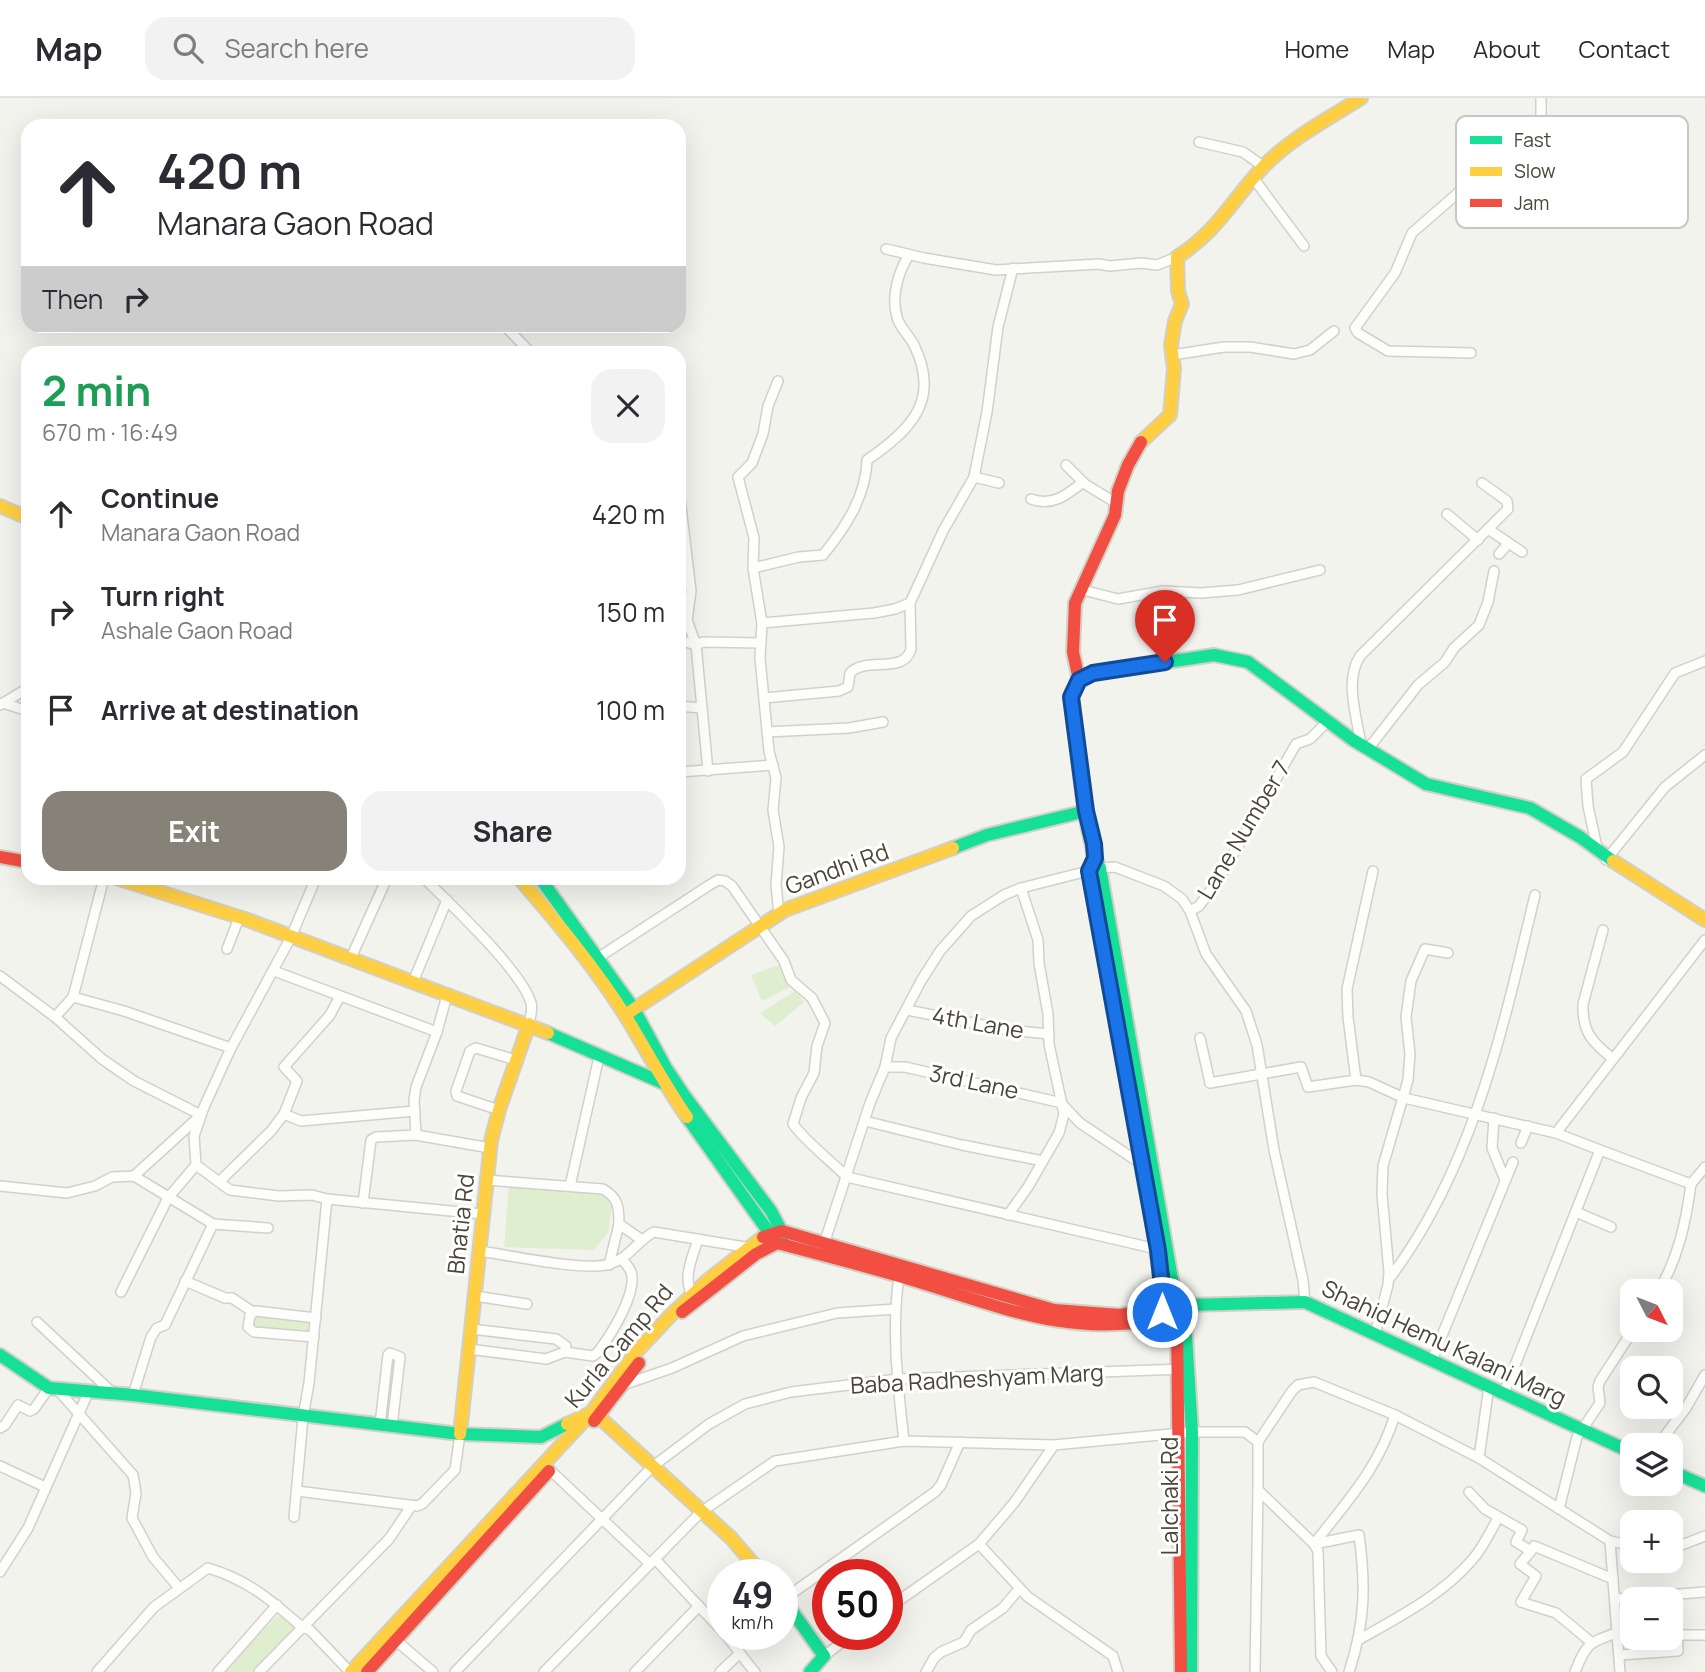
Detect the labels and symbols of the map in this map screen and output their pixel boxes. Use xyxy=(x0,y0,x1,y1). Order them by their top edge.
legend xyxy=(1456,116,1688,228)
text: Fast xyxy=(1514,127,1551,153)
text: Slow xyxy=(1514,158,1556,184)
text: Jam xyxy=(1514,190,1549,216)
pin xyxy=(1135,590,1195,662)
street label: Lane Number 7 xyxy=(1189,754,1297,905)
street label: Gandhi Rd xyxy=(780,835,893,902)
street label: 4th Lane xyxy=(930,998,1027,1046)
street label: 3rd Lane xyxy=(927,1056,1022,1106)
street label: Bhatia Rd xyxy=(439,1172,481,1276)
street label: Shahid Hemu Kalani Marg xyxy=(1317,1271,1572,1413)
position arrow xyxy=(1125,1275,1199,1349)
street label: Kurla Camp Rd xyxy=(557,1277,680,1414)
north arrow xyxy=(1620,1279,1684,1342)
street label: Baba Radheshyam Marg xyxy=(849,1355,1104,1401)
street label: Lalchaki Rd xyxy=(1153,1437,1185,1555)
speed limit sign: 50 xyxy=(812,1559,903,1650)

